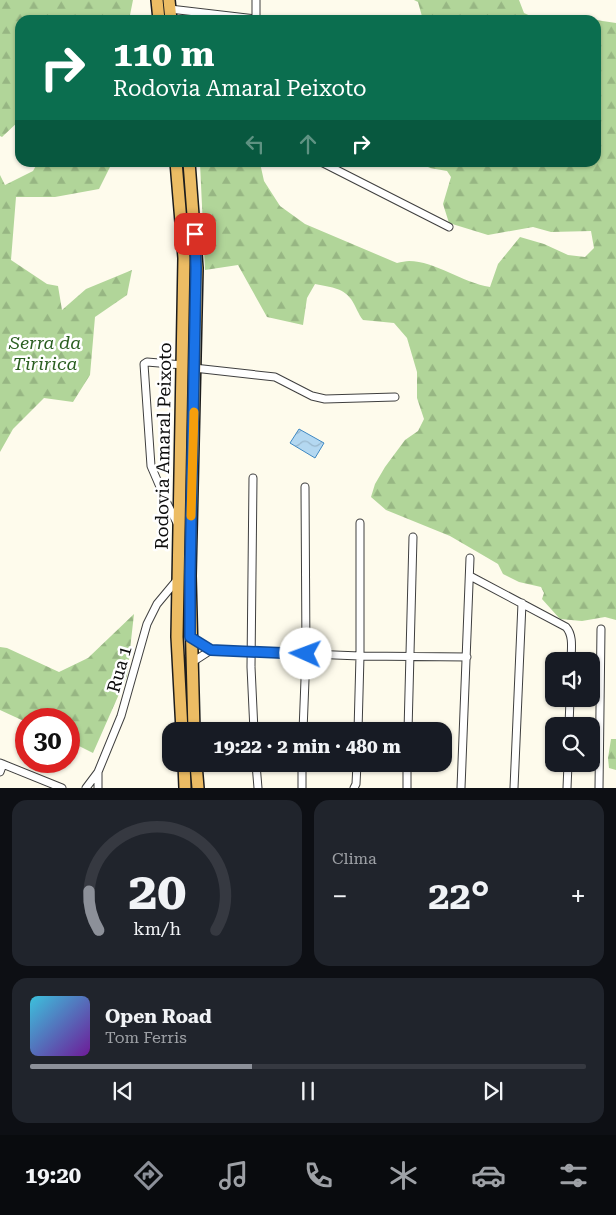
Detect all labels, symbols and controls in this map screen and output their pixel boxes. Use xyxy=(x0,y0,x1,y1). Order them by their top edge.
text: 110 m xyxy=(113,34,214,75)
icon: right xyxy=(30,35,95,100)
text: Rodovia Amaral Peixoto xyxy=(113,76,367,101)
icon: left xyxy=(241,130,269,158)
icon: ahead xyxy=(294,130,322,158)
icon: right xyxy=(347,130,375,158)
pin xyxy=(174,213,216,255)
icon: arrive xyxy=(181,220,209,248)
park label: Serra da Tiririca xyxy=(8,332,81,374)
street label: Rodovia Amaral Peixoto xyxy=(151,342,175,550)
position arrow xyxy=(279,627,331,679)
street label: Rua 1 xyxy=(102,643,136,695)
map controls xyxy=(545,652,600,772)
button: sound xyxy=(545,652,600,707)
speed limit sign: 30 xyxy=(15,708,80,773)
button: search xyxy=(545,717,600,772)
text: 19:22 · 2 min · 480 m xyxy=(213,735,401,758)
text: Clima xyxy=(332,849,377,868)
text: 20 xyxy=(128,861,186,922)
text: 22° xyxy=(428,874,490,918)
text: − xyxy=(332,880,348,913)
text: + xyxy=(570,880,586,913)
text: km/h xyxy=(133,918,181,939)
text: Open Road xyxy=(105,1005,212,1028)
text: Tom Ferris xyxy=(105,1028,187,1047)
icon: previous xyxy=(109,1077,137,1105)
icon: pause xyxy=(294,1077,322,1105)
icon: next xyxy=(479,1077,507,1105)
icon: directions xyxy=(131,1158,166,1193)
icon: music xyxy=(216,1158,251,1193)
icon: phone xyxy=(301,1158,336,1193)
icon: climate xyxy=(386,1158,421,1193)
icon: car xyxy=(471,1158,506,1193)
icon: filters xyxy=(556,1158,591,1193)
text: 19:20 xyxy=(25,1163,81,1188)

